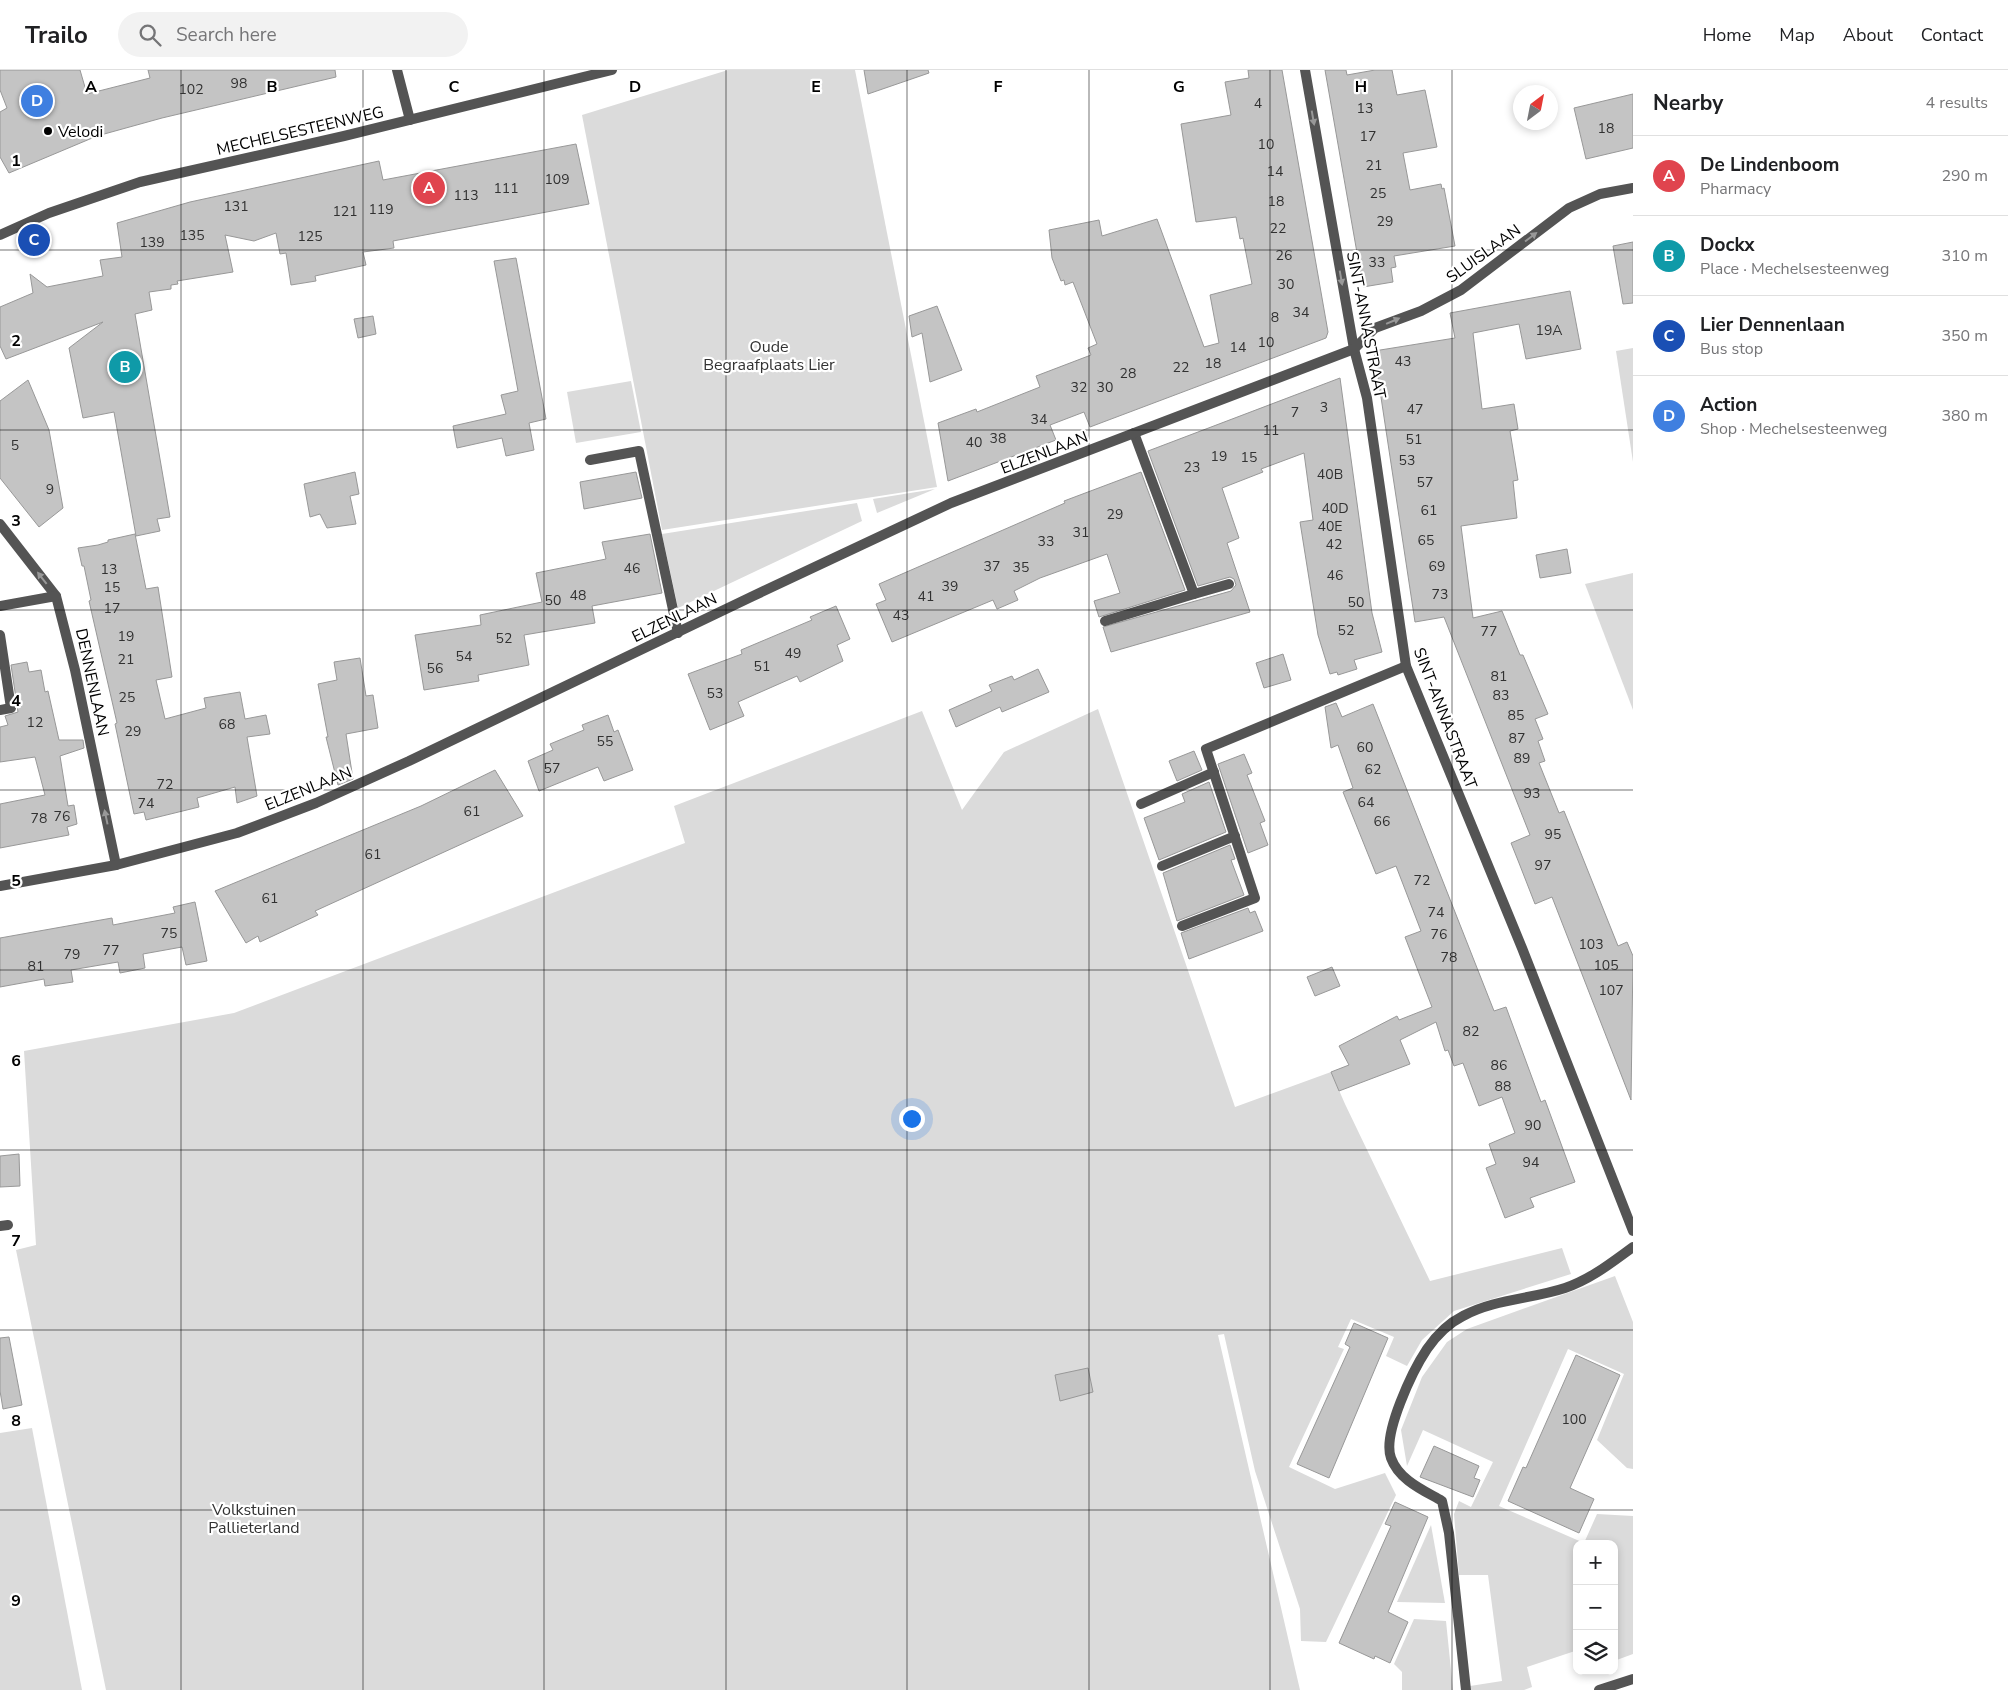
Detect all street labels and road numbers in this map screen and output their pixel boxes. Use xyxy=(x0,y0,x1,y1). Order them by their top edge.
street label: MECHELSESTEENWEG xyxy=(214,101,386,161)
street label: SLUISLAAN xyxy=(1442,219,1525,288)
street label: SINT-ANNASTRAAT xyxy=(1341,250,1391,401)
street label: ELZENLAAN xyxy=(997,426,1091,480)
street label: ELZENLAAN xyxy=(628,588,721,648)
street label: DENNENLAAN xyxy=(70,626,114,738)
street label: SINT-ANNASTRAAT xyxy=(1408,645,1482,792)
street label: ELZENLAAN xyxy=(262,761,355,816)

